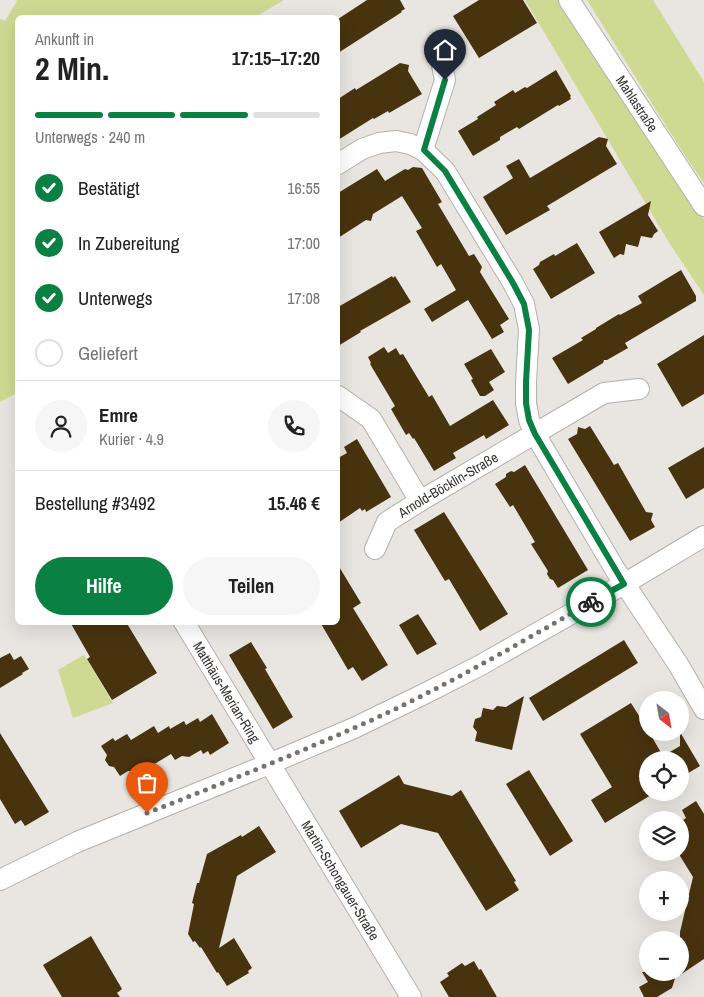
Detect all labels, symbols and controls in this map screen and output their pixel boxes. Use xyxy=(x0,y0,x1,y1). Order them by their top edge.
text: Ankunft in xyxy=(35,28,94,50)
pin xyxy=(424,29,466,80)
icon: home xyxy=(431,36,459,64)
text: 17:15–17:20 xyxy=(232,45,320,71)
text: 2 Min. xyxy=(35,47,109,90)
street label: Mahlastraße xyxy=(612,72,662,135)
text: Unterwegs · 240 m xyxy=(35,126,145,148)
icon: check xyxy=(35,174,63,202)
text: Bestätigt xyxy=(78,175,140,201)
text: 16:55 xyxy=(287,177,320,199)
icon: check xyxy=(35,229,63,257)
text: In Zubereitung xyxy=(78,230,179,256)
text: 17:00 xyxy=(287,232,320,254)
icon: check xyxy=(35,284,63,312)
text: Unterwegs xyxy=(78,285,152,311)
text: 17:08 xyxy=(287,287,320,309)
text: Geliefert xyxy=(78,340,138,366)
button: person xyxy=(35,400,87,452)
button: phone xyxy=(268,400,320,452)
text: Emre xyxy=(99,402,138,428)
text: Kurier · 4.9 xyxy=(99,428,164,450)
street label: Arnold-Böcklin-Straße xyxy=(394,448,501,522)
text: Bestellung #3492 xyxy=(35,490,155,516)
text: 15.46 € xyxy=(268,490,320,516)
button: Hilfe xyxy=(35,557,173,615)
button: Teilen xyxy=(183,557,320,615)
courier xyxy=(566,577,616,627)
icon: bike xyxy=(577,588,605,616)
street label: Matthäus-Merian-Ring xyxy=(189,638,264,747)
north arrow xyxy=(639,691,689,741)
map controls xyxy=(639,691,689,981)
button: locate xyxy=(639,751,689,801)
pin xyxy=(126,762,168,813)
icon: bag xyxy=(133,769,161,797)
button: layers xyxy=(639,811,689,861)
street label: Martin-Schongauer-Straße xyxy=(297,817,383,943)
button: + xyxy=(639,871,689,921)
button: − xyxy=(639,931,689,981)

